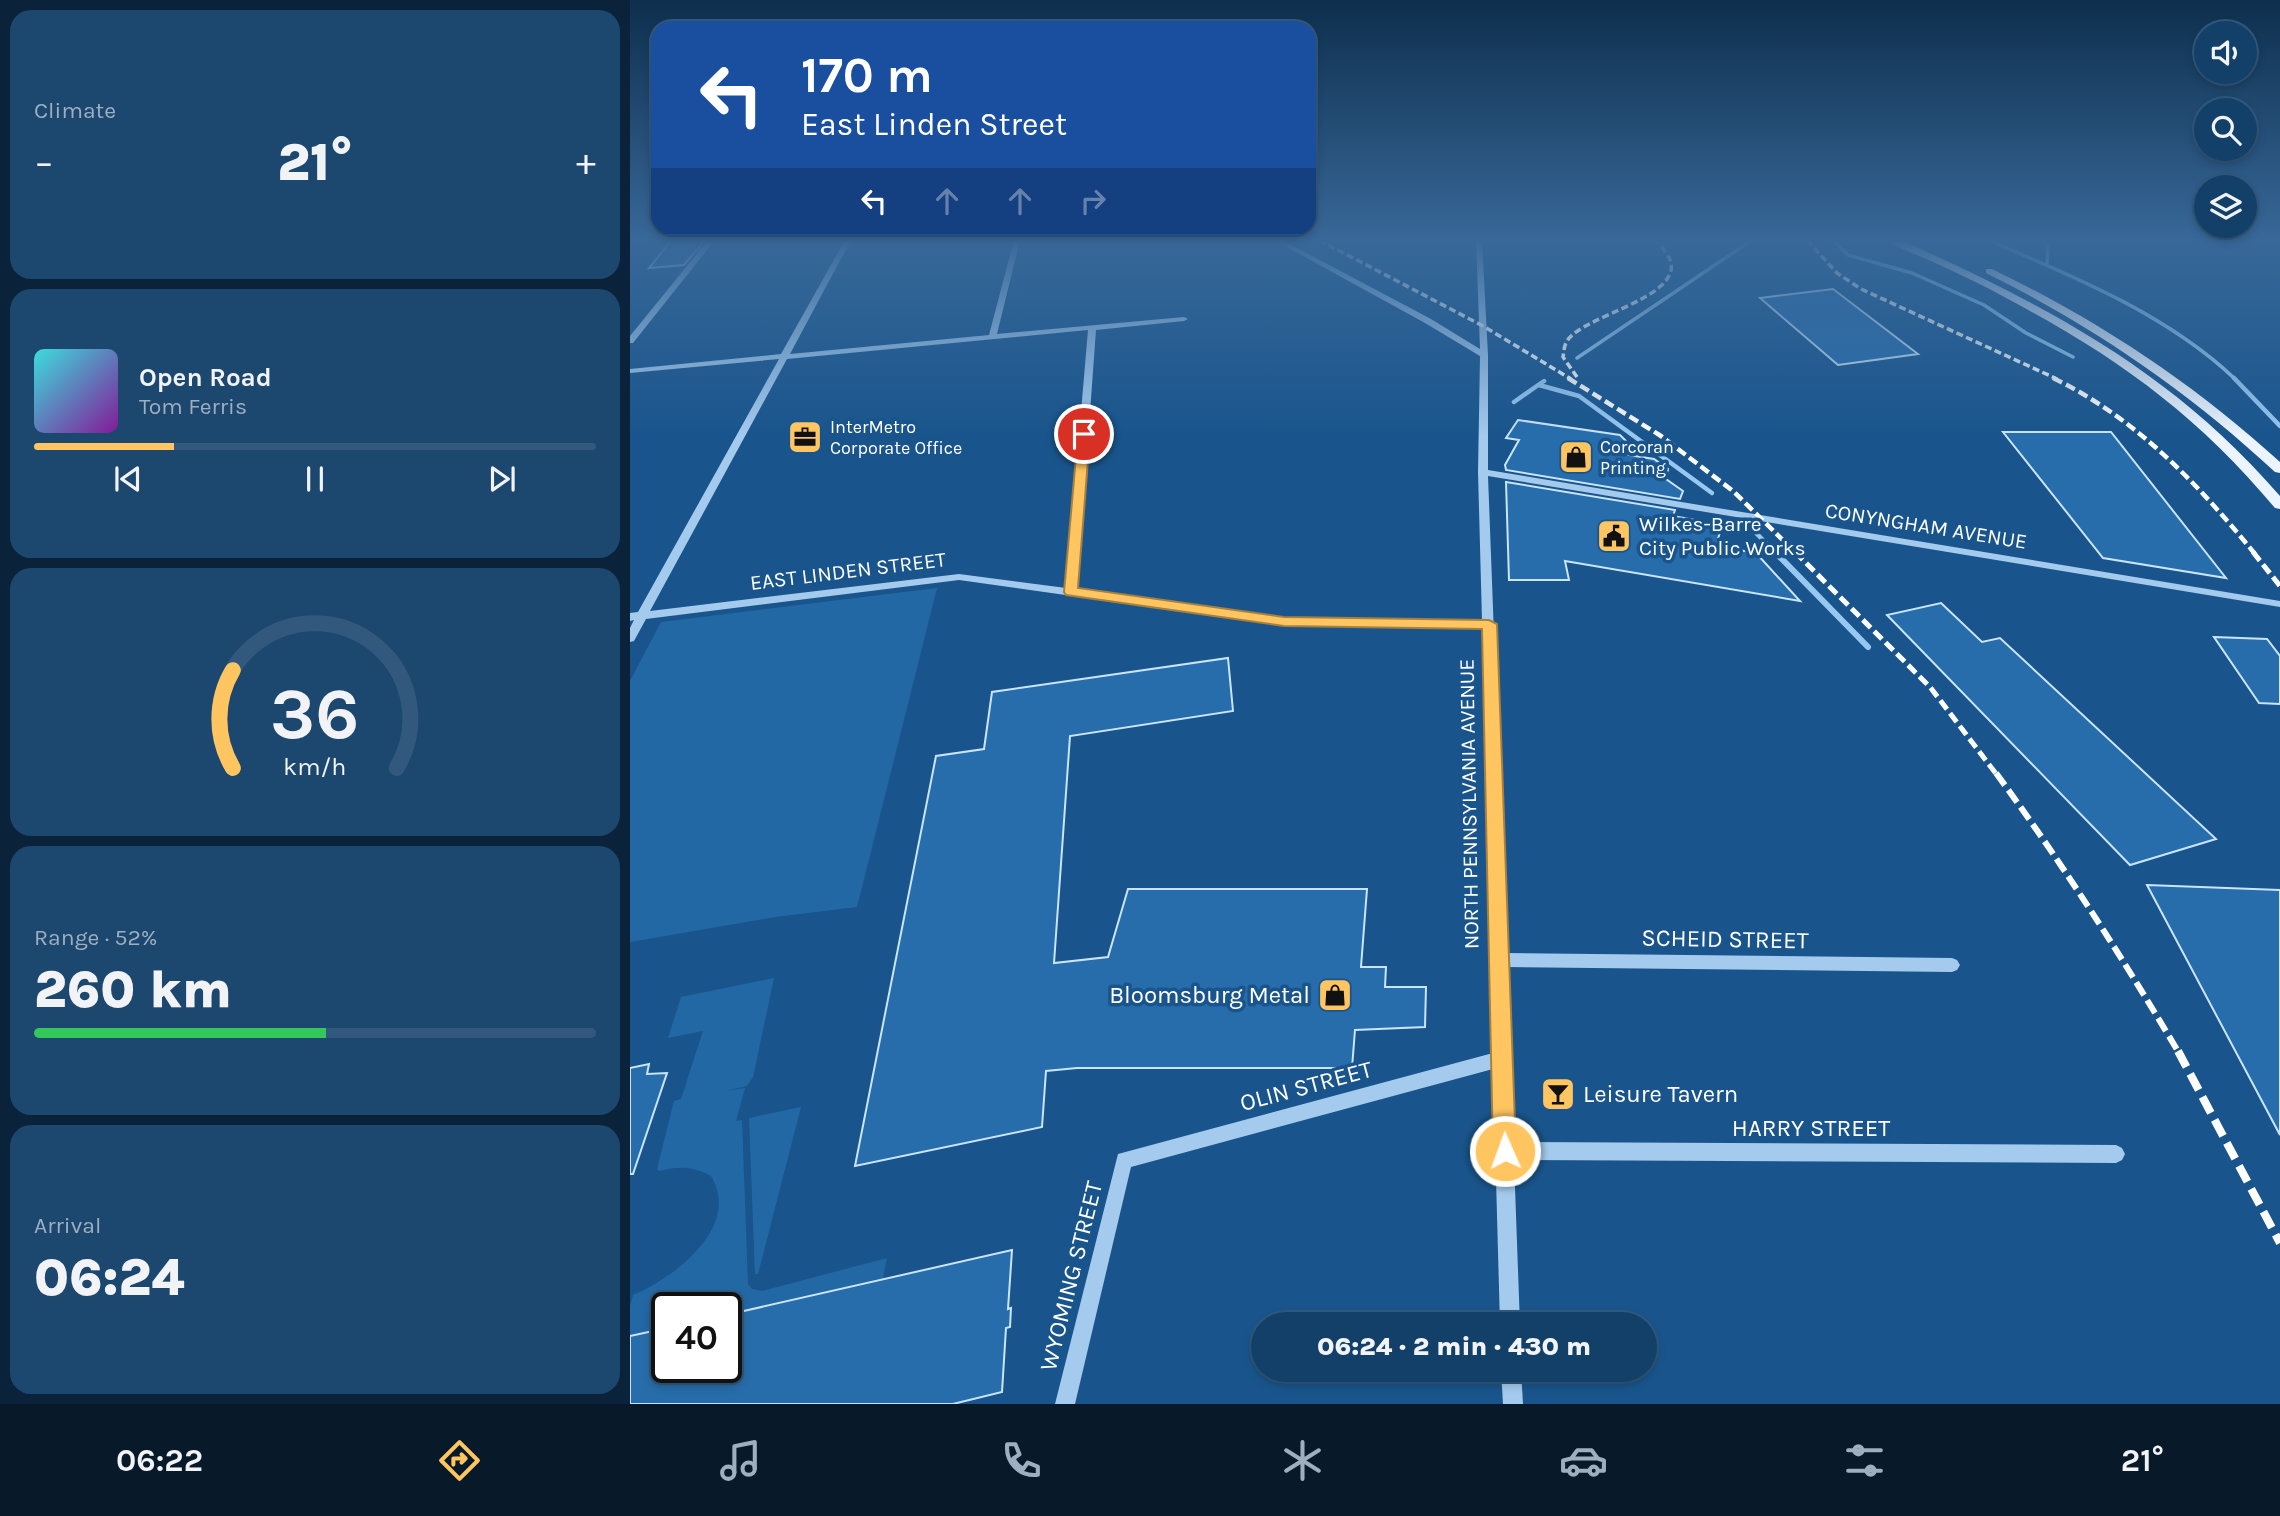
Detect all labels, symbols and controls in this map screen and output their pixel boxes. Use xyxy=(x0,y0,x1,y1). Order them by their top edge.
map controls xyxy=(2194,21,2257,238)
button: sound xyxy=(2194,21,2257,84)
text: 170 m xyxy=(801,47,933,104)
icon: left xyxy=(686,49,777,140)
text: Climate xyxy=(34,97,116,124)
button: search xyxy=(2194,98,2257,161)
text: East Linden Street xyxy=(801,106,1067,143)
text: 21° xyxy=(277,132,353,193)
text: − xyxy=(34,140,54,185)
text: + xyxy=(576,140,596,185)
button: layers xyxy=(2194,175,2257,238)
icon: left xyxy=(855,182,893,220)
icon: ahead xyxy=(928,182,966,220)
icon: ahead xyxy=(1001,182,1039,220)
icon: right xyxy=(1074,182,1112,220)
text: Open Road xyxy=(139,362,272,393)
text: Tom Ferris xyxy=(139,393,247,420)
pin xyxy=(1054,404,1114,464)
icon: arrive xyxy=(1065,415,1103,453)
place label: InterMetro Corporate Office xyxy=(830,416,962,459)
office icon: InterMetro Corporate Office xyxy=(786,418,824,456)
place label: Corcoran Printing xyxy=(1600,436,1674,479)
shop icon: Corcoran Printing xyxy=(1557,438,1595,476)
icon: previous xyxy=(109,460,147,498)
icon: pause xyxy=(296,460,334,498)
icon: next xyxy=(483,460,521,498)
street label: CONYNGHAM AVENUE xyxy=(1823,498,2029,554)
place label: Wilkes-Barre City Public Works xyxy=(1639,512,1806,560)
public building icon: Wilkes-Barre City Public Works xyxy=(1595,517,1633,555)
street label: EAST LINDEN STREET xyxy=(749,547,948,595)
street label: NORTH PENNSYLVANIA AVENUE xyxy=(1454,659,1484,949)
text: 36 xyxy=(270,671,360,756)
text: km/h xyxy=(283,752,347,781)
text: Range · 52% xyxy=(34,924,157,951)
street label: SCHEID STREET xyxy=(1641,924,1809,954)
text: 260 km xyxy=(34,959,232,1020)
shop icon: Bloomsburg Metal xyxy=(1316,976,1354,1014)
place label: Bloomsburg Metal xyxy=(1109,981,1310,1009)
street label: OLIN STREET xyxy=(1237,1055,1375,1117)
bar icon: Leisure Tavern xyxy=(1539,1075,1577,1113)
place label: Leisure Tavern xyxy=(1583,1080,1738,1108)
position arrow xyxy=(1468,1114,1542,1188)
street label: HARRY STREET xyxy=(1732,1114,1890,1142)
street label: WYOMING STREET xyxy=(1034,1178,1108,1374)
text: Arrival xyxy=(34,1212,101,1239)
text: 06:24 xyxy=(34,1247,184,1308)
speed limit sign: 40 xyxy=(651,1292,742,1383)
text: 06:24 · 2 min · 430 m xyxy=(1317,1331,1591,1362)
icon: directions xyxy=(435,1436,484,1485)
icon: music xyxy=(716,1436,765,1485)
icon: phone xyxy=(997,1436,1046,1485)
icon: climate xyxy=(1278,1436,1327,1485)
icon: car xyxy=(1559,1436,1608,1485)
icon: filters xyxy=(1840,1436,1889,1485)
text: 06:22 xyxy=(116,1442,203,1479)
text: 21° xyxy=(2121,1442,2164,1479)

